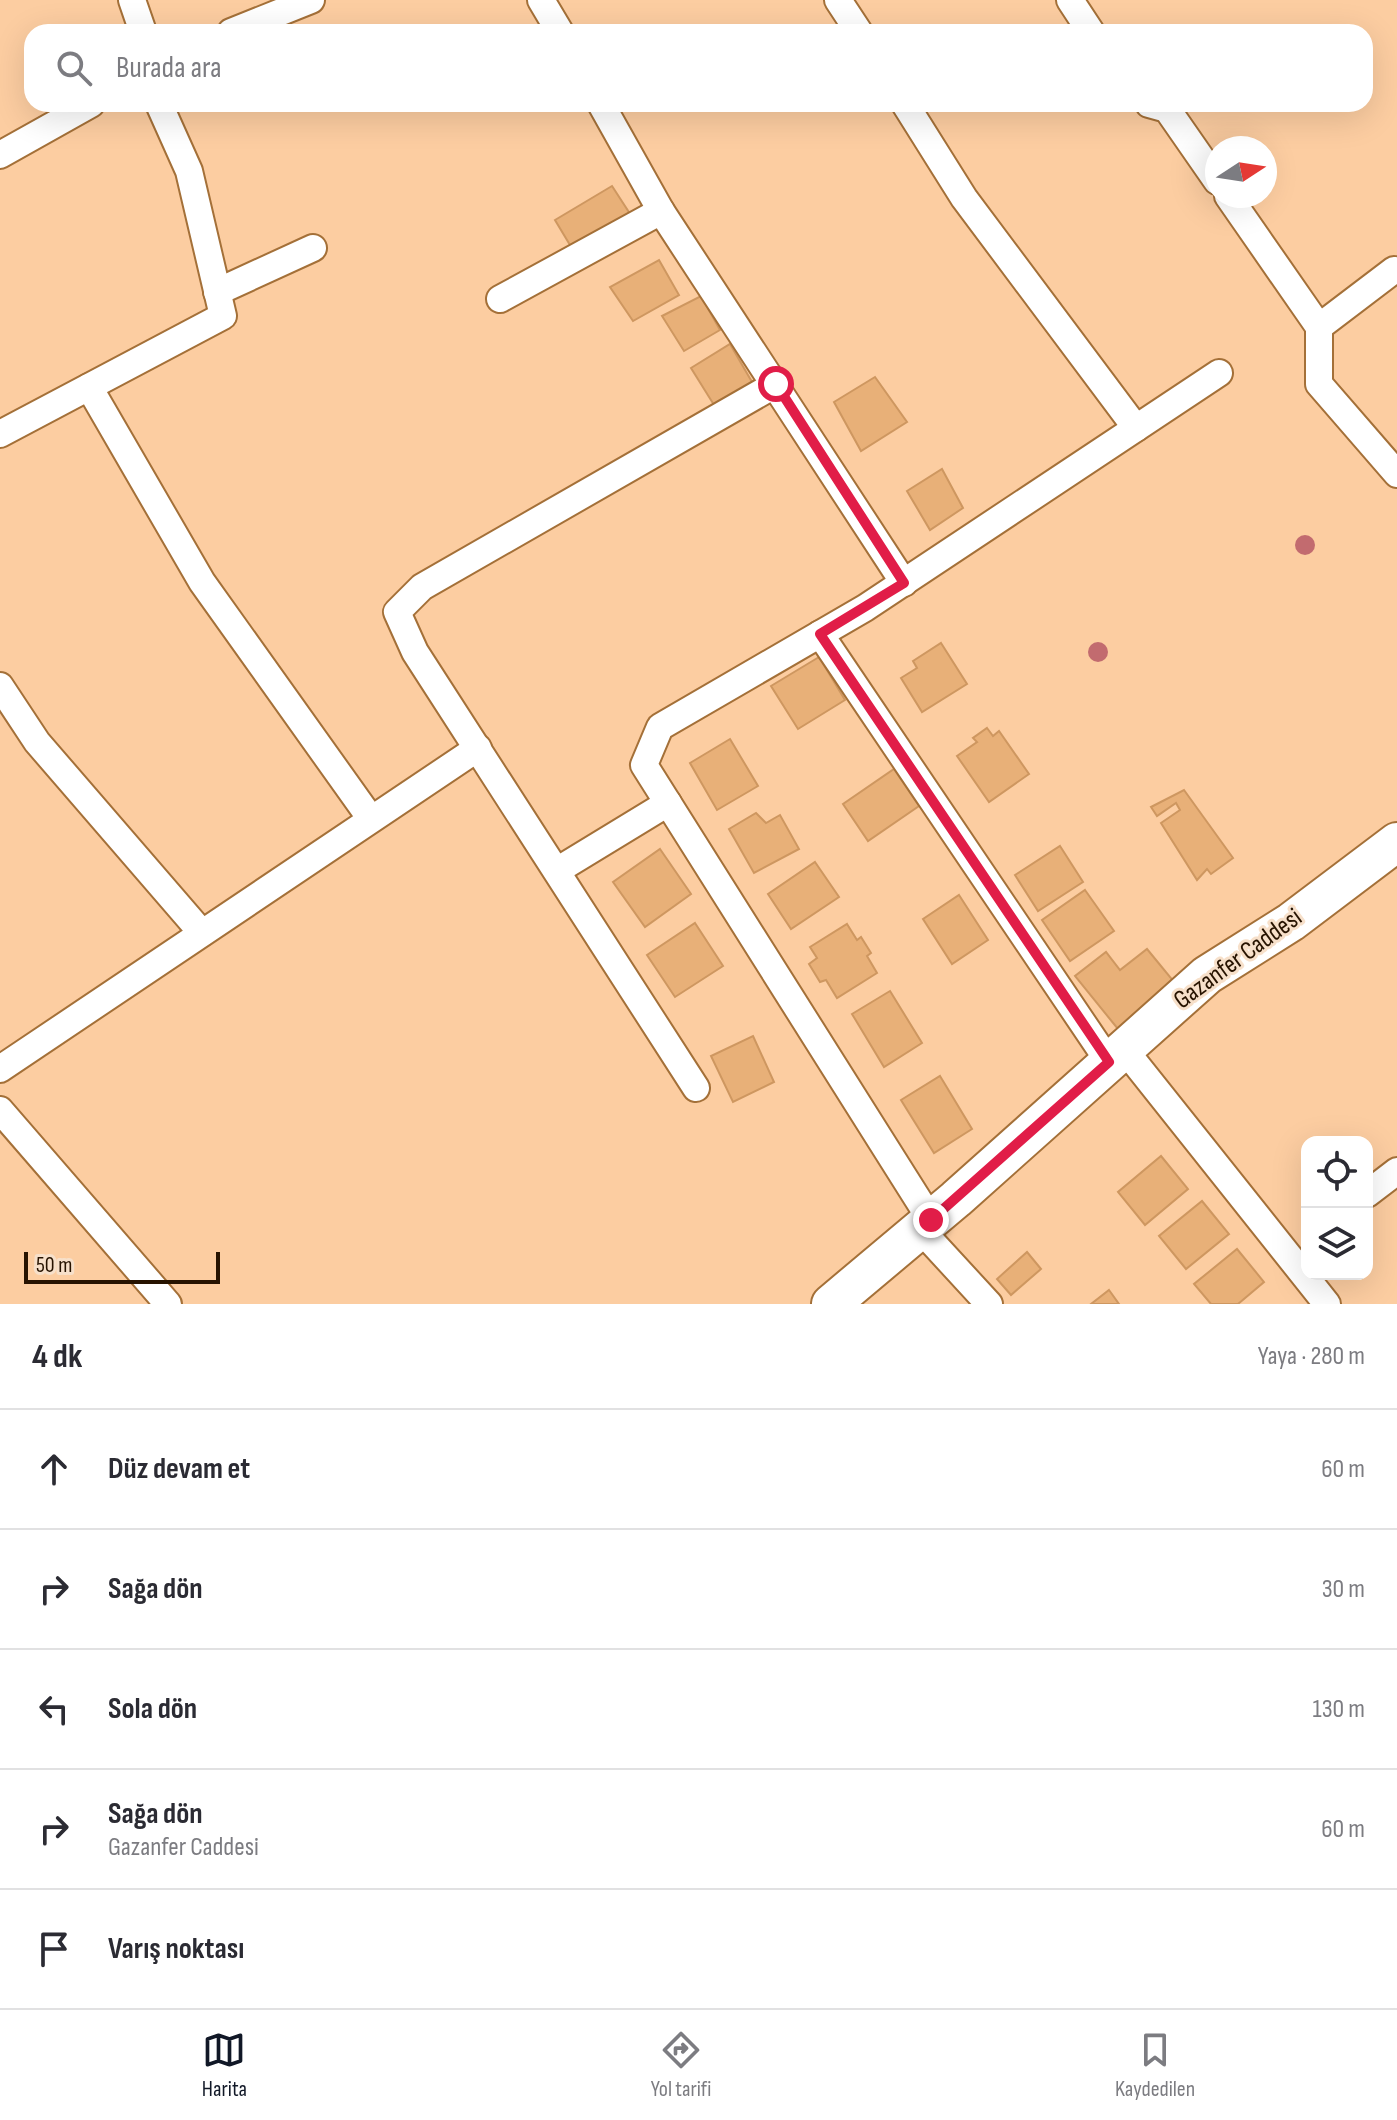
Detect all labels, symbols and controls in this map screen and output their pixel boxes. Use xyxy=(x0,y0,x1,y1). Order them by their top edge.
search box xyxy=(24,24,1373,112)
icon: search xyxy=(52,46,96,90)
text: Burada ara xyxy=(116,50,222,86)
north arrow xyxy=(1205,136,1277,208)
route start xyxy=(758,366,794,402)
street label: Gazanfer Caddesi xyxy=(1168,902,1308,1016)
map controls xyxy=(1301,1136,1373,1280)
button: locate xyxy=(1301,1136,1373,1208)
route end xyxy=(913,1202,949,1238)
button: layers xyxy=(1301,1208,1373,1280)
scale bar xyxy=(24,1248,220,1284)
text: 50 m xyxy=(36,1252,72,1279)
text: 4 dk xyxy=(32,1336,82,1377)
text: Yaya · 280 m xyxy=(1258,1341,1365,1372)
icon: ahead xyxy=(32,1447,76,1491)
text: Düz devam et xyxy=(108,1451,250,1487)
text: 60 m xyxy=(1321,1454,1365,1485)
icon: right xyxy=(32,1567,76,1611)
text: Sağa dön xyxy=(108,1571,203,1607)
text: 30 m xyxy=(1322,1574,1365,1605)
icon: left xyxy=(32,1687,76,1731)
text: Sola dön xyxy=(108,1691,197,1727)
text: 130 m xyxy=(1313,1694,1365,1725)
text: Sağa dön xyxy=(108,1796,203,1832)
icon: right xyxy=(32,1807,76,1851)
text: 60 m xyxy=(1321,1814,1365,1845)
text: Gazanfer Caddesi xyxy=(108,1832,259,1863)
icon: arrive xyxy=(32,1927,76,1971)
text: Varış noktası xyxy=(108,1931,244,1967)
tab: Harita xyxy=(202,2028,247,2103)
tab: Yol tarifi xyxy=(651,2028,711,2103)
tab: Kaydedilen xyxy=(1115,2028,1195,2103)

